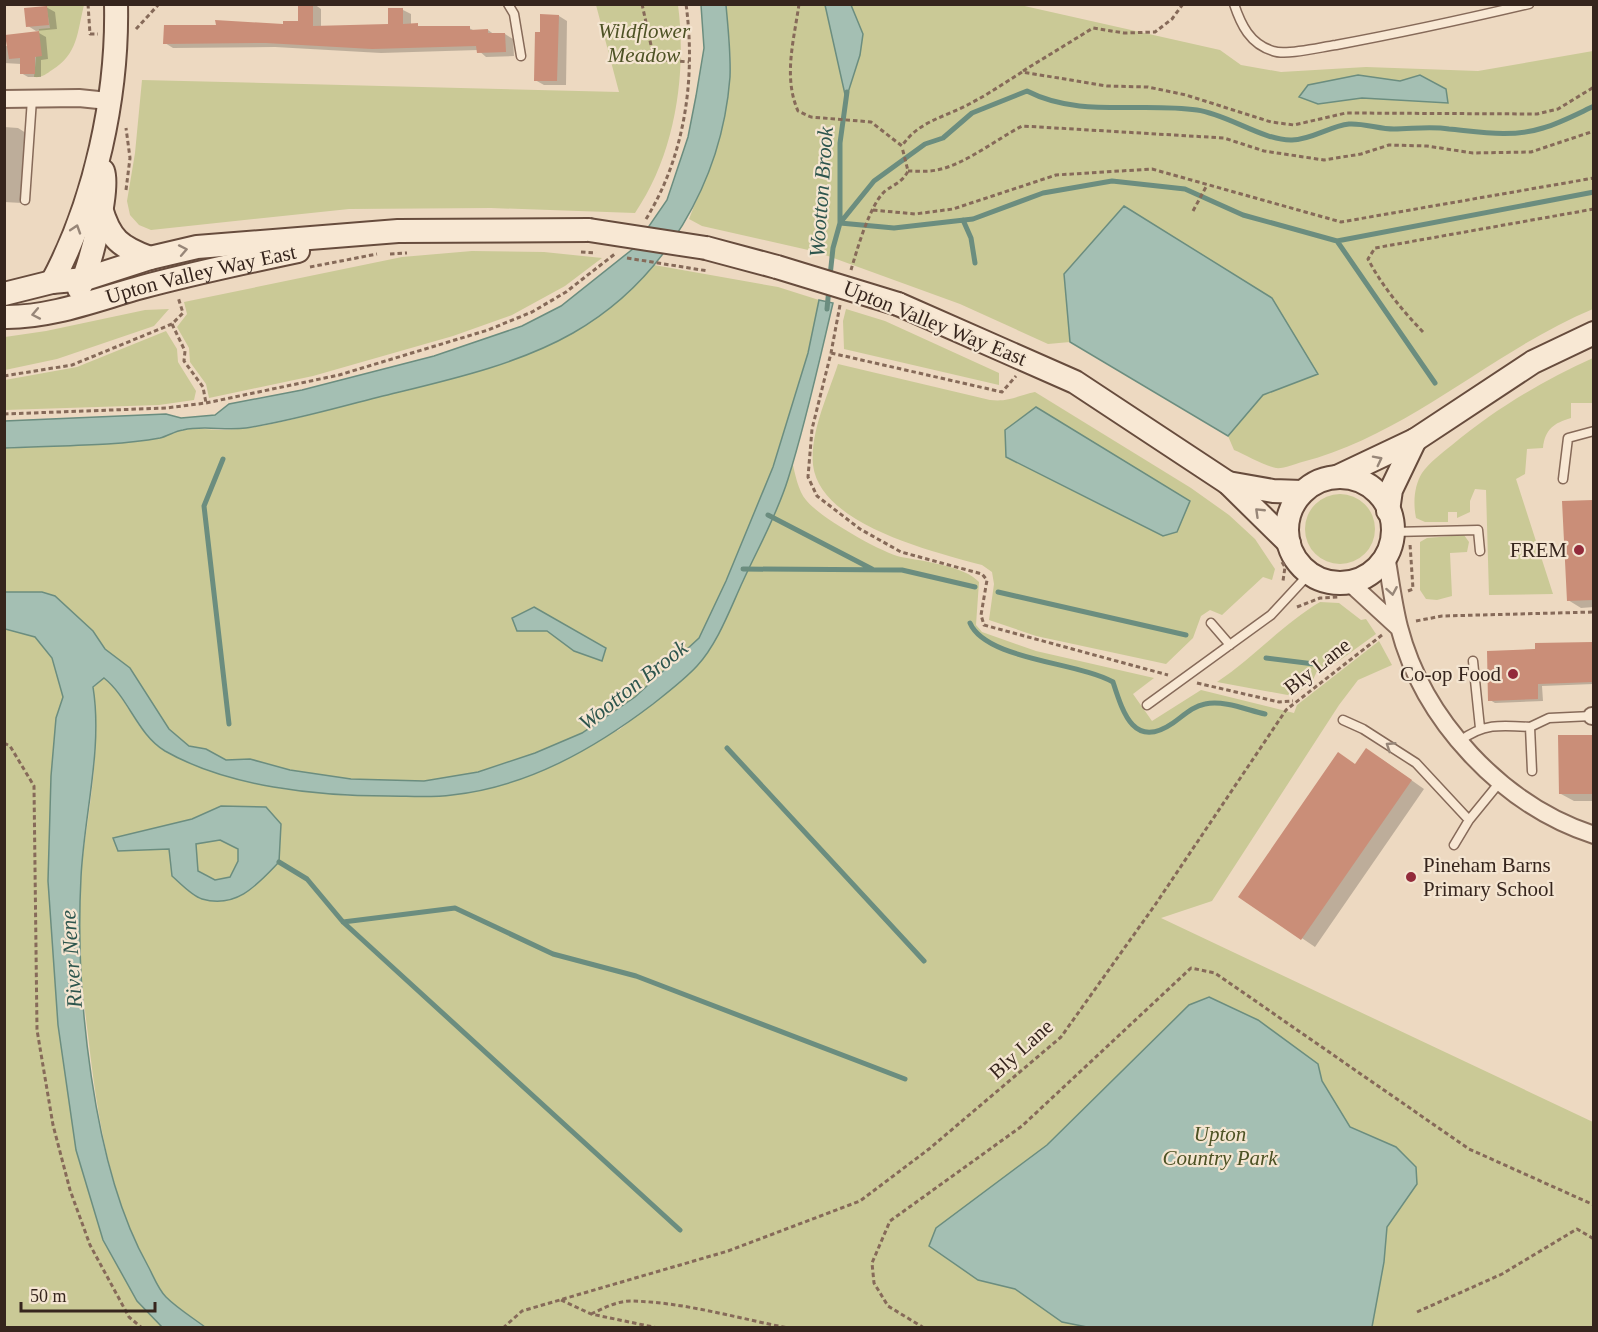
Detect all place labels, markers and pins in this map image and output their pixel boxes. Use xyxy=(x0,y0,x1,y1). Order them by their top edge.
place label: FREM xyxy=(1510,538,1567,562)
marker: FREM xyxy=(1572,543,1586,557)
place label: Co-op Food xyxy=(1400,662,1501,686)
marker: Co-op Food xyxy=(1506,667,1520,681)
place label: Pineham Barns Primary School xyxy=(1423,853,1554,901)
marker: Pineham Barns Primary School xyxy=(1404,870,1418,884)

